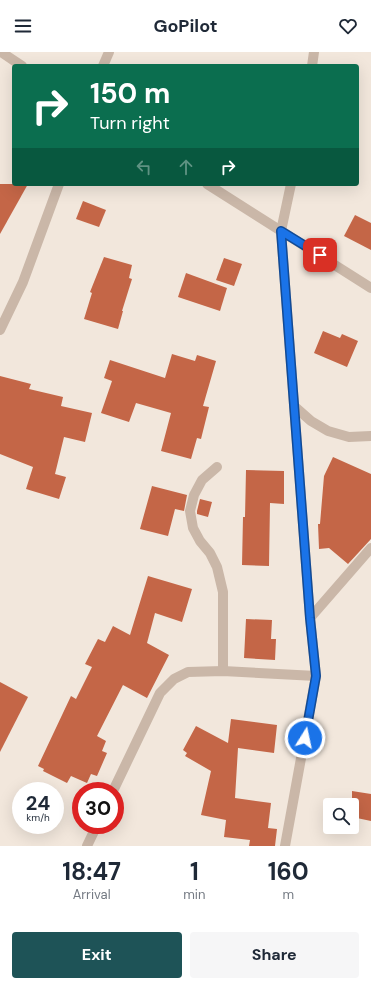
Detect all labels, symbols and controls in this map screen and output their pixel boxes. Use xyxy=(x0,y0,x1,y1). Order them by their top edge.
text: GoPilot xyxy=(153,14,218,38)
icon: menu xyxy=(12,15,34,37)
icon: heart xyxy=(337,15,359,37)
text: 150 m xyxy=(90,75,170,112)
icon: right xyxy=(24,80,76,132)
text: Turn right xyxy=(90,111,170,135)
icon: left xyxy=(133,156,155,178)
icon: ahead xyxy=(175,156,197,178)
icon: right xyxy=(217,156,239,178)
pin xyxy=(303,238,337,272)
icon: arrive xyxy=(309,244,331,266)
position arrow xyxy=(284,717,326,759)
speed limit sign: 30 xyxy=(72,782,124,834)
text: 24 xyxy=(26,790,50,816)
map controls xyxy=(323,798,359,834)
button: search xyxy=(323,798,359,834)
text: km/h xyxy=(26,811,50,824)
text: 18:47 xyxy=(62,856,121,887)
text: 1 xyxy=(190,856,199,887)
text: 160 xyxy=(268,856,309,887)
text: Arrival xyxy=(73,886,111,903)
text: min xyxy=(183,886,205,903)
text: m xyxy=(282,886,294,903)
button: Exit xyxy=(12,932,182,978)
button: Share xyxy=(190,932,359,978)

